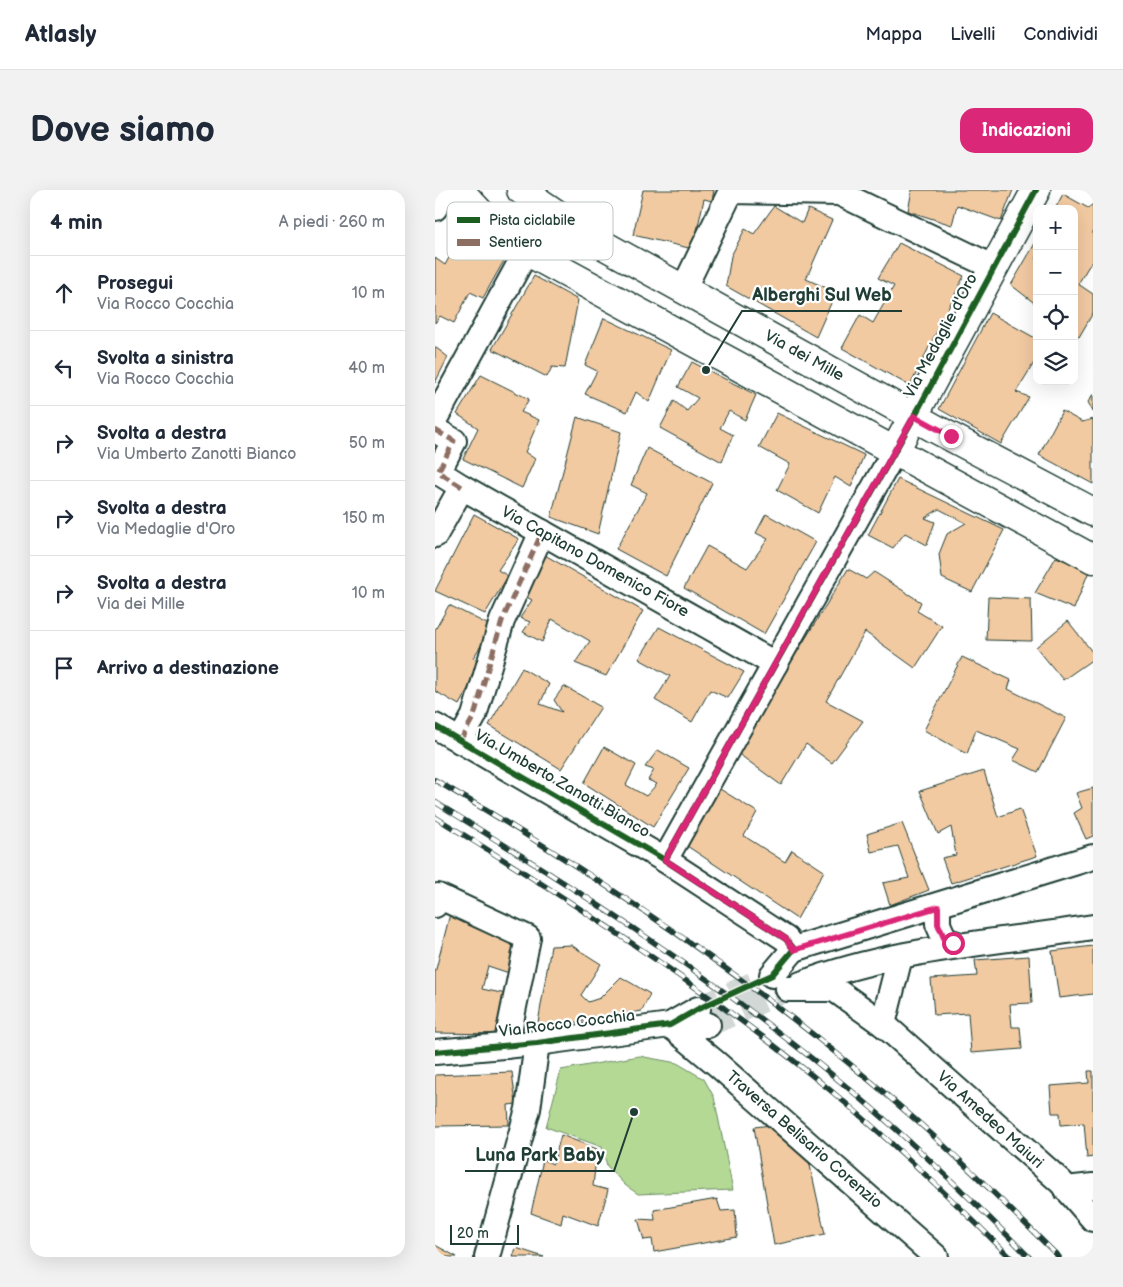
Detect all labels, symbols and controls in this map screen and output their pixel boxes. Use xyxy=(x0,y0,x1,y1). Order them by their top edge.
text: Atlasly xyxy=(25,20,96,49)
text: Mappa xyxy=(865,24,922,45)
text: Livelli xyxy=(950,24,996,45)
text: Condividi xyxy=(1024,24,1098,45)
button: Indicazioni xyxy=(960,108,1093,153)
text: Dove siamo xyxy=(30,109,215,152)
legend xyxy=(447,202,613,260)
map controls xyxy=(1033,205,1078,385)
button: + xyxy=(1033,205,1078,250)
text: 4 min xyxy=(50,210,103,235)
text: Pista ciclabile xyxy=(489,212,575,229)
text: A piedi · 260 m xyxy=(279,213,385,232)
text: Sentiero xyxy=(489,234,542,251)
button: − xyxy=(1033,250,1078,295)
street label: Via Medaglie d'Oro xyxy=(900,270,982,402)
text: Prosegui xyxy=(97,272,173,295)
callout: Alberghi Sul Web xyxy=(742,278,902,311)
icon: ahead xyxy=(50,279,78,307)
text: 10 m xyxy=(352,284,385,303)
text: Alberghi Sul Web xyxy=(751,285,892,306)
text: Via Rocco Cocchia xyxy=(97,295,234,314)
button: locate xyxy=(1033,295,1078,340)
street label: Via dei Mille xyxy=(761,326,847,386)
button: layers xyxy=(1033,340,1078,385)
text: Svolta a sinistra xyxy=(97,347,234,370)
icon: left xyxy=(50,354,78,382)
text: 40 m xyxy=(348,359,385,378)
text: Via Rocco Cocchia xyxy=(97,370,234,389)
text: Svolta a destra xyxy=(97,422,227,445)
route end xyxy=(940,425,963,448)
icon: right xyxy=(50,429,78,457)
text: 50 m xyxy=(349,434,385,453)
text: Via Umberto Zanotti Bianco xyxy=(97,445,296,464)
text: Svolta a destra xyxy=(97,497,227,520)
street label: Via Capitano Domenico Fiore xyxy=(498,502,693,622)
icon: right xyxy=(50,504,78,532)
text: 150 m xyxy=(343,509,385,528)
text: Via Medaglie d'Oro xyxy=(97,520,235,539)
text: Svolta a destra xyxy=(97,572,227,595)
icon: right xyxy=(50,579,78,607)
text: 10 m xyxy=(352,584,385,603)
text: Via dei Mille xyxy=(97,595,185,614)
icon: arrive xyxy=(50,654,78,682)
text: Arrivo a destinazione xyxy=(97,657,279,680)
street label: Via Umberto Zanotti Bianco xyxy=(471,726,653,842)
route start xyxy=(942,932,965,955)
street label: Via Rocco Cocchia xyxy=(498,1006,636,1042)
street label: Traversa Belisario Corenzio xyxy=(722,1067,886,1213)
street label: Via Amedeo Maiuri xyxy=(933,1067,1047,1173)
callout: Luna Park Baby xyxy=(465,1138,614,1171)
text: Luna Park Baby xyxy=(475,1145,605,1166)
scale bar xyxy=(450,1222,519,1245)
text: 20 m xyxy=(457,1225,489,1242)

